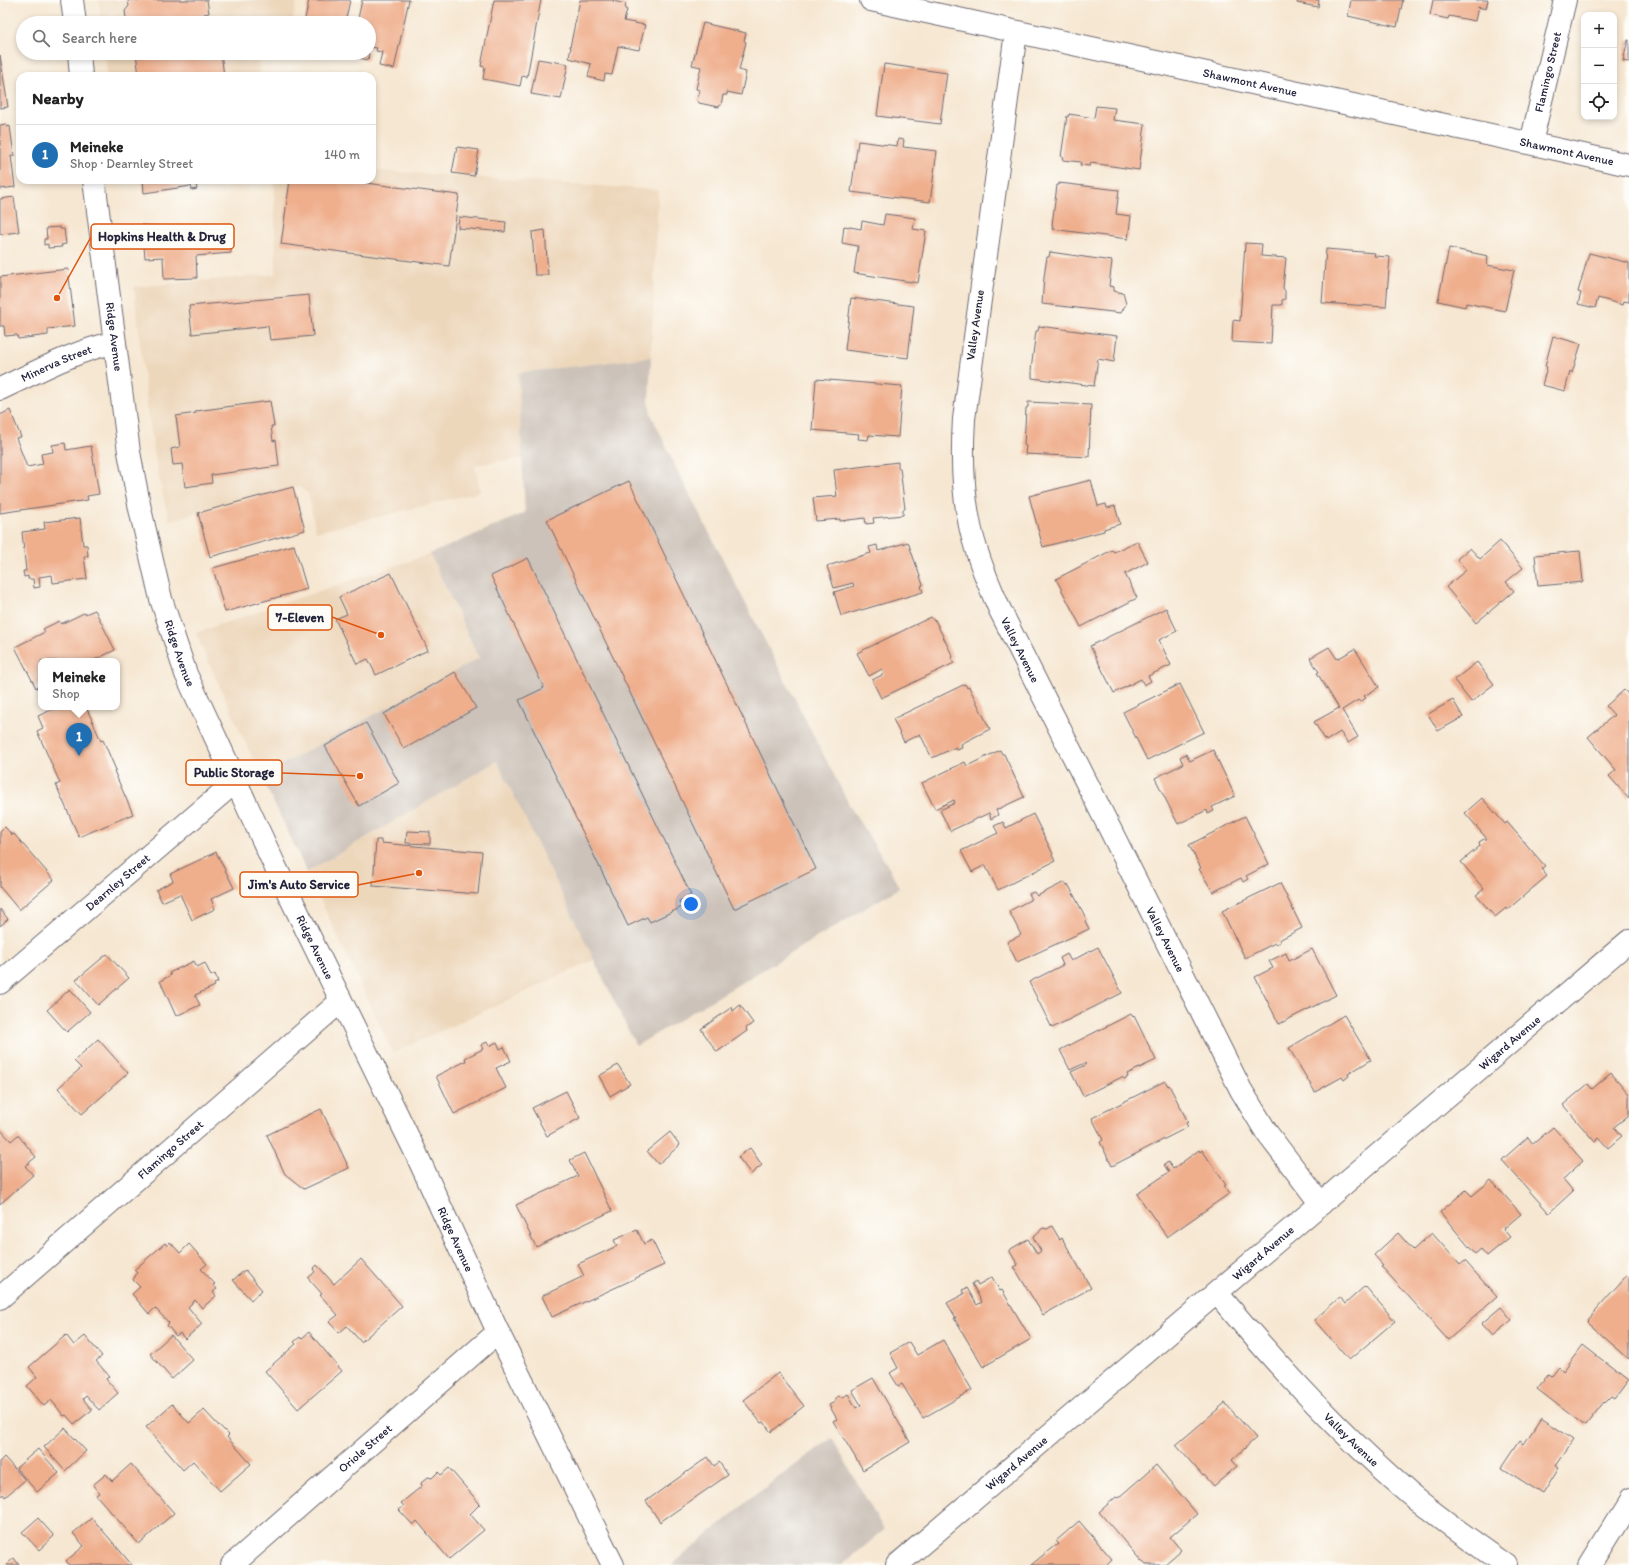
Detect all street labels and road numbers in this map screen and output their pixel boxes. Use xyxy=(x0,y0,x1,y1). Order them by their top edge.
street label: Flamingo Street xyxy=(1532,30,1564,114)
street label: Shawmont Avenue xyxy=(1202,65,1299,100)
street label: Shawmont Avenue xyxy=(1518,134,1615,169)
street label: Valley Avenue xyxy=(963,288,987,361)
street label: Ridge Avenue xyxy=(103,301,126,372)
street label: Minerva Street xyxy=(19,342,94,385)
street label: Valley Avenue xyxy=(998,615,1042,685)
street label: Ridge Avenue xyxy=(161,618,198,689)
street label: Dearnley Street xyxy=(83,851,153,914)
street label: Valley Avenue xyxy=(1143,904,1188,975)
street label: Ridge Avenue xyxy=(293,913,337,982)
street label: Wigard Avenue xyxy=(1476,1012,1544,1073)
street label: Flamingo Street xyxy=(135,1117,206,1182)
street label: Ridge Avenue xyxy=(435,1205,476,1274)
street label: Wigard Avenue xyxy=(1229,1223,1297,1283)
street label: Valley Avenue xyxy=(1321,1410,1382,1470)
street label: Oriole Street xyxy=(336,1421,395,1476)
street label: Wigard Avenue xyxy=(983,1433,1050,1493)

